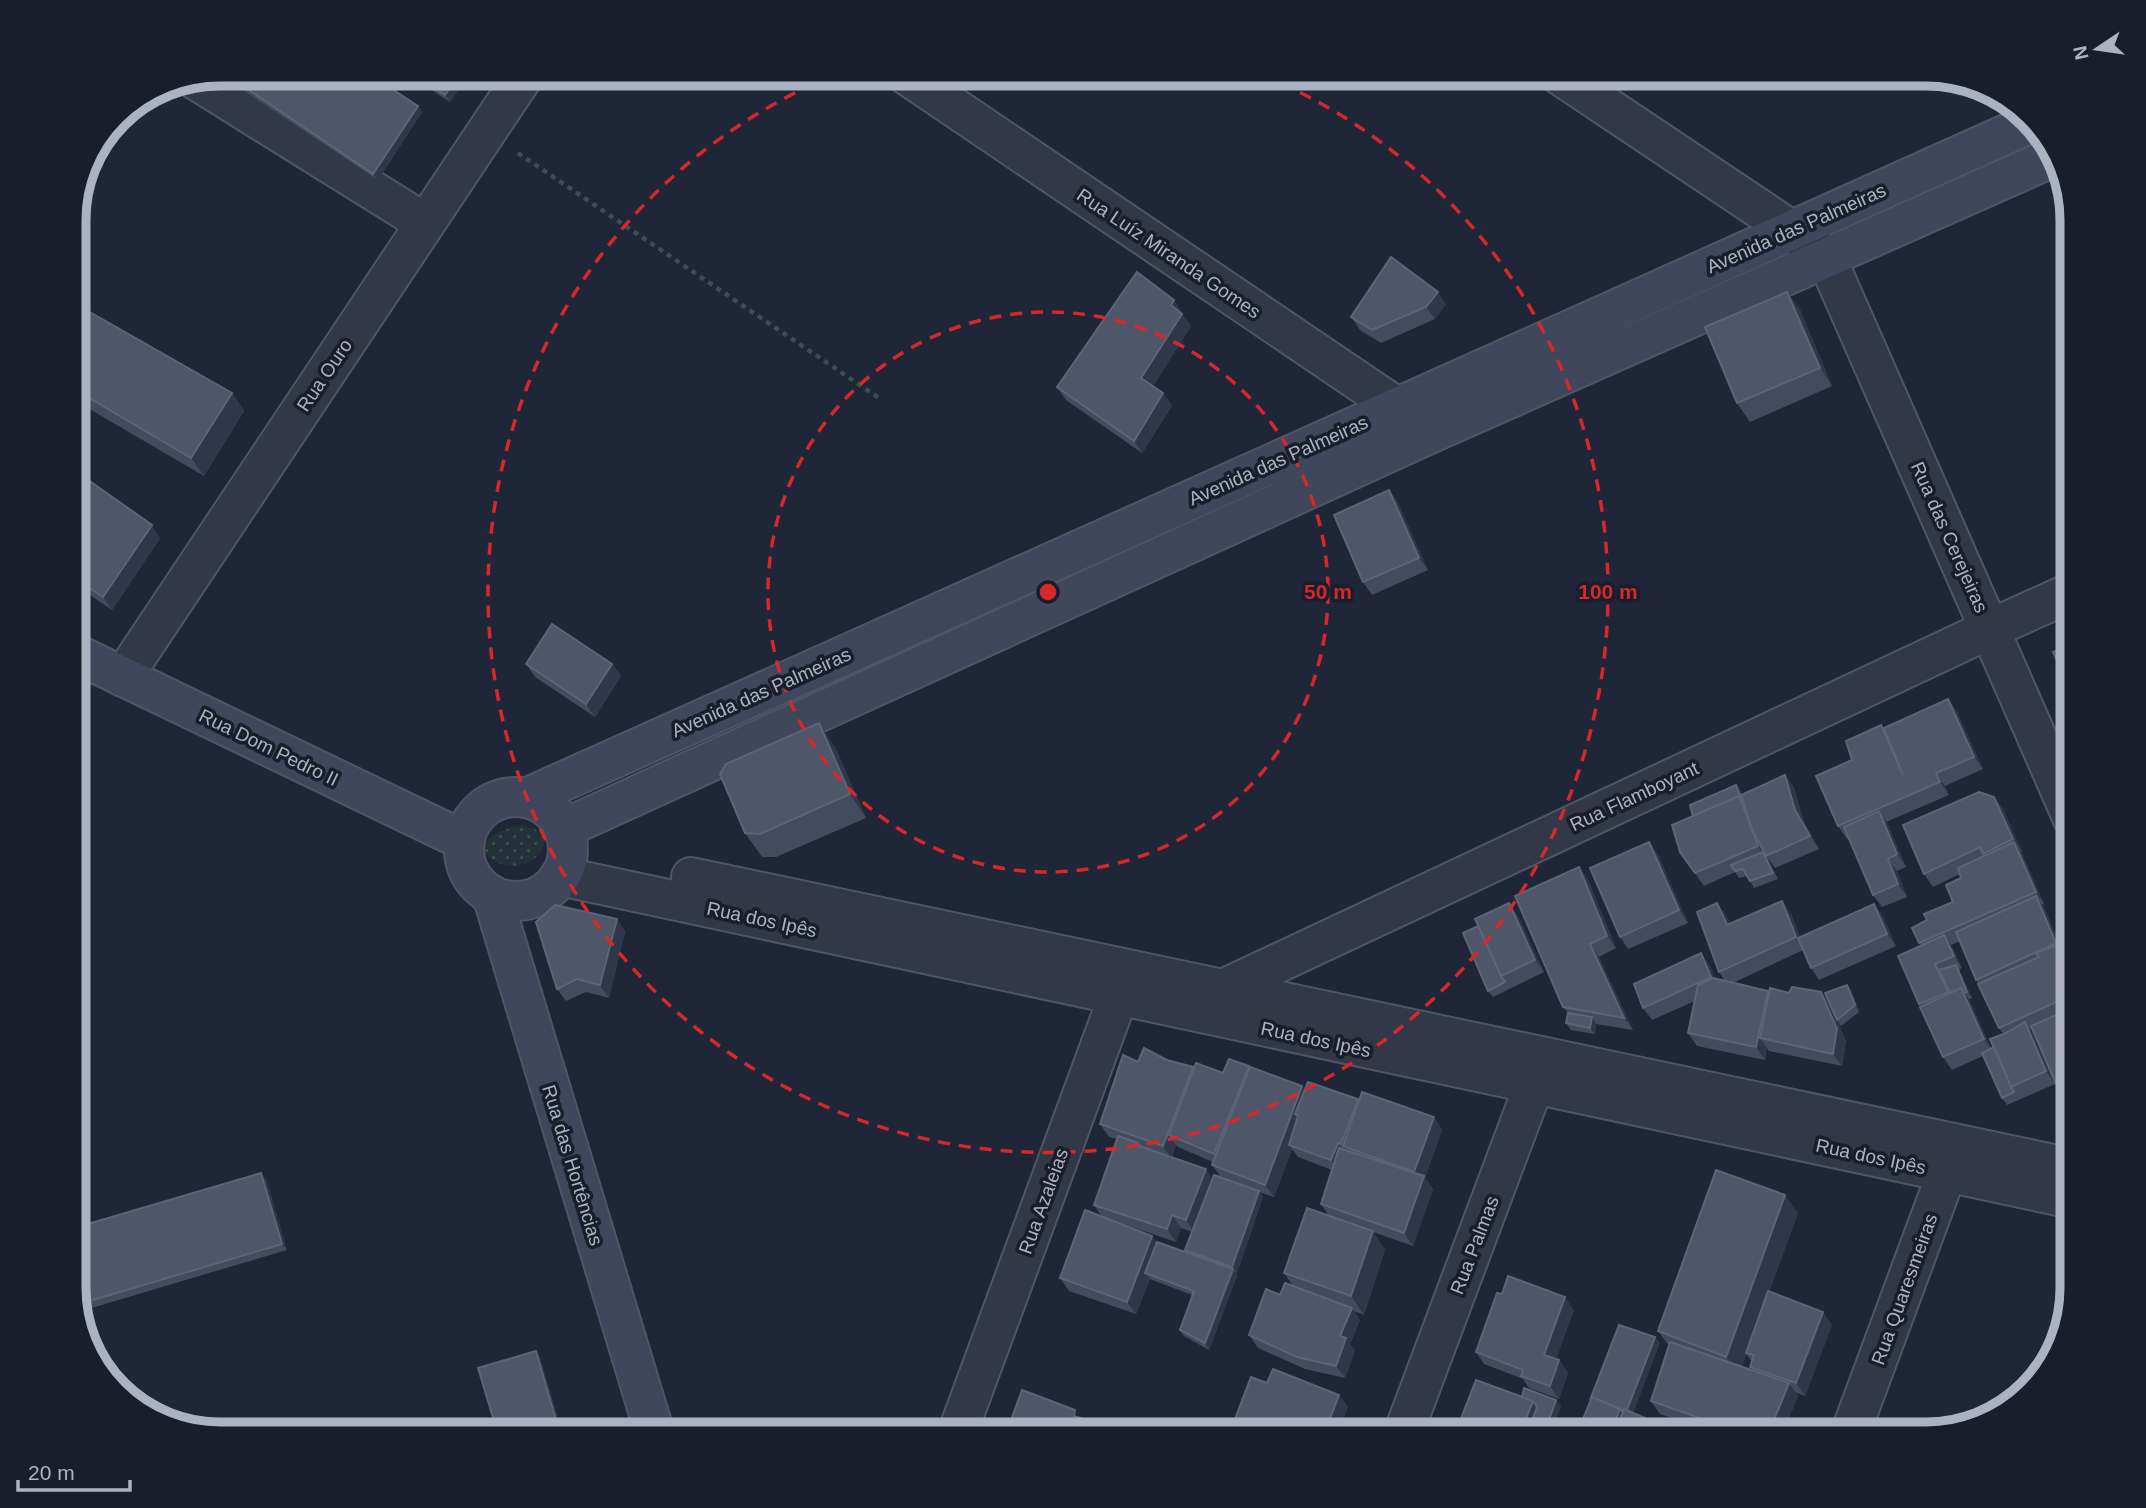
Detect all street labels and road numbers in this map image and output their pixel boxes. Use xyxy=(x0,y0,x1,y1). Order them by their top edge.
street label: Avenida das Palmeiras xyxy=(1703,179,1889,277)
street label: Rua Luíz Miranda Gomes xyxy=(1073,184,1264,323)
street label: Rua Ouro xyxy=(293,335,356,415)
street label: Avenida das Palmeiras xyxy=(1185,411,1371,509)
street label: Rua das Cerejeiras xyxy=(1907,459,1992,616)
street label: Avenida das Palmeiras xyxy=(668,643,854,741)
street label: Rua Dom Pedro II xyxy=(196,705,342,790)
street label: Rua Flamboyant xyxy=(1567,757,1702,835)
street label: Rua dos Ipês xyxy=(705,898,819,941)
street label: Rua dos Ipês xyxy=(1259,1018,1373,1061)
street label: Rua das Hortências xyxy=(538,1082,607,1248)
street label: Rua dos Ipês xyxy=(1814,1135,1928,1178)
street label: Rua Azaleias xyxy=(1015,1145,1072,1257)
street label: Rua Palmas xyxy=(1446,1193,1503,1297)
street label: Rua Quaresmeiras xyxy=(1867,1211,1942,1368)

